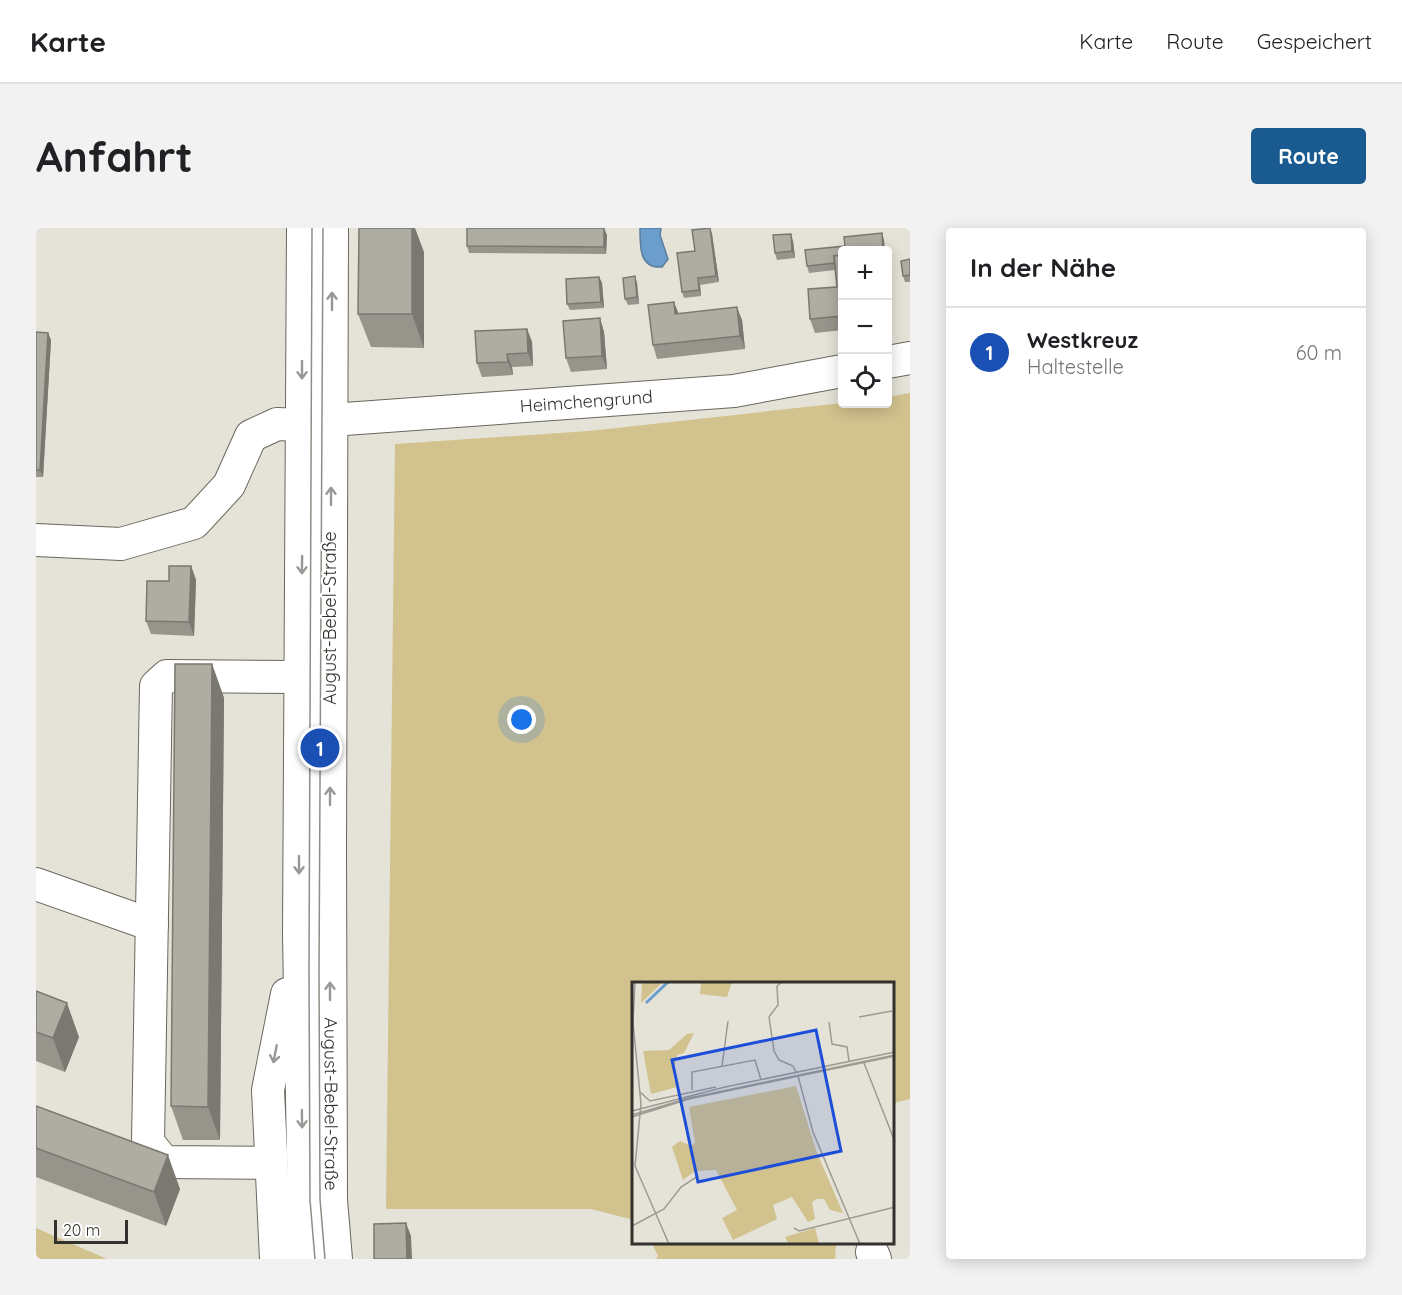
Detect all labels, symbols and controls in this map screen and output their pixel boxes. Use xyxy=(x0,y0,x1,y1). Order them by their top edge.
text: Karte xyxy=(30,24,106,59)
text: Karte xyxy=(1079,28,1133,54)
text: Route xyxy=(1166,28,1224,54)
text: Gespeichert xyxy=(1257,28,1372,54)
button: Route xyxy=(1251,128,1366,184)
text: Anfahrt xyxy=(36,130,193,183)
map controls xyxy=(838,246,892,408)
button: + xyxy=(838,246,892,300)
text: In der Nähe xyxy=(970,251,1116,284)
one-way arrow xyxy=(326,291,338,311)
button: − xyxy=(838,300,892,354)
text: Westkreuz xyxy=(1027,326,1138,354)
text: 1 xyxy=(986,340,993,365)
text: 60 m xyxy=(1296,340,1342,365)
button: locate xyxy=(838,354,892,408)
text: Haltestelle xyxy=(1027,354,1124,379)
one-way arrow xyxy=(296,360,308,380)
street label: Heimchengrund xyxy=(519,385,654,417)
one-way arrow xyxy=(325,486,337,506)
street label: August-Bebel-Straße xyxy=(318,531,341,705)
one-way arrow xyxy=(296,555,308,575)
your location xyxy=(507,705,536,734)
pin: 1 xyxy=(300,726,340,770)
one-way arrow xyxy=(324,786,336,806)
one-way arrow xyxy=(293,855,305,875)
one-way arrow xyxy=(325,981,336,1001)
inset map xyxy=(632,982,895,1244)
street label: August-Bebel-Straße xyxy=(319,1017,343,1191)
one-way arrow xyxy=(269,1044,280,1063)
one-way arrow xyxy=(296,1109,308,1129)
scale bar xyxy=(54,1217,128,1244)
text: 20 m xyxy=(63,1220,100,1240)

